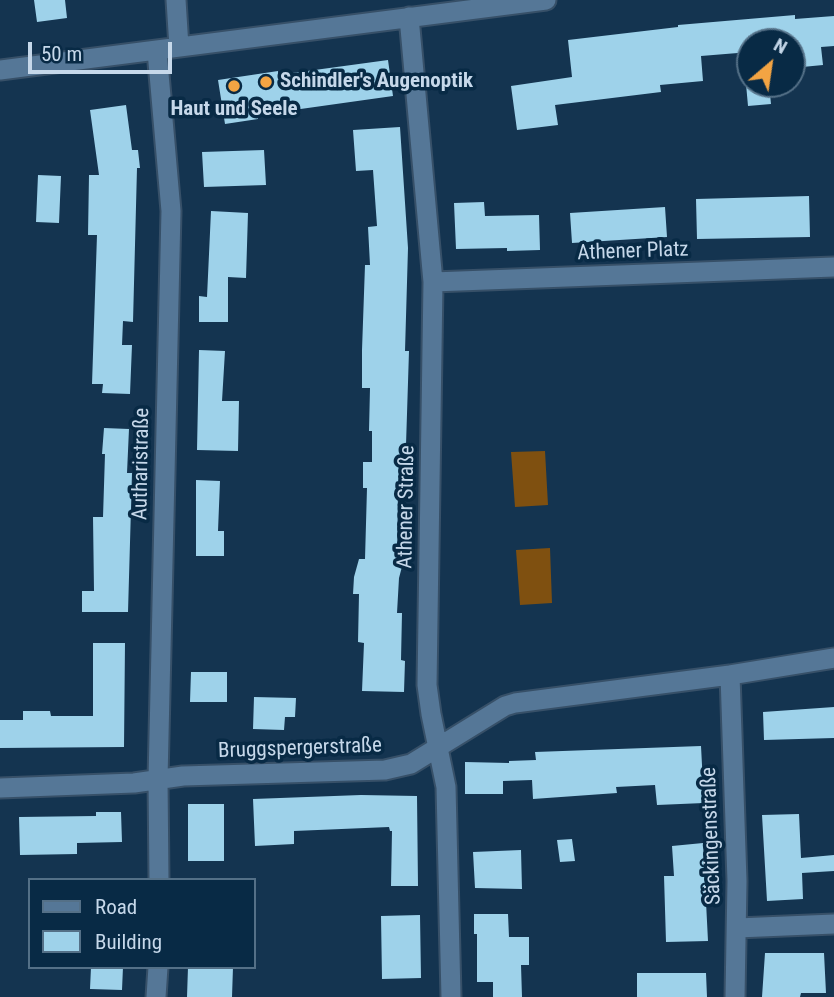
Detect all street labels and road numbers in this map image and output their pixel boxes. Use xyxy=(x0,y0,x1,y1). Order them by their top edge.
street label: Athener Platz xyxy=(577,237,689,267)
street label: Autharistraße xyxy=(128,408,156,520)
street label: Athener Straße xyxy=(393,445,421,569)
street label: Bruggspergerstraße xyxy=(218,734,382,764)
street label: Säckingenstraße xyxy=(697,767,727,905)

